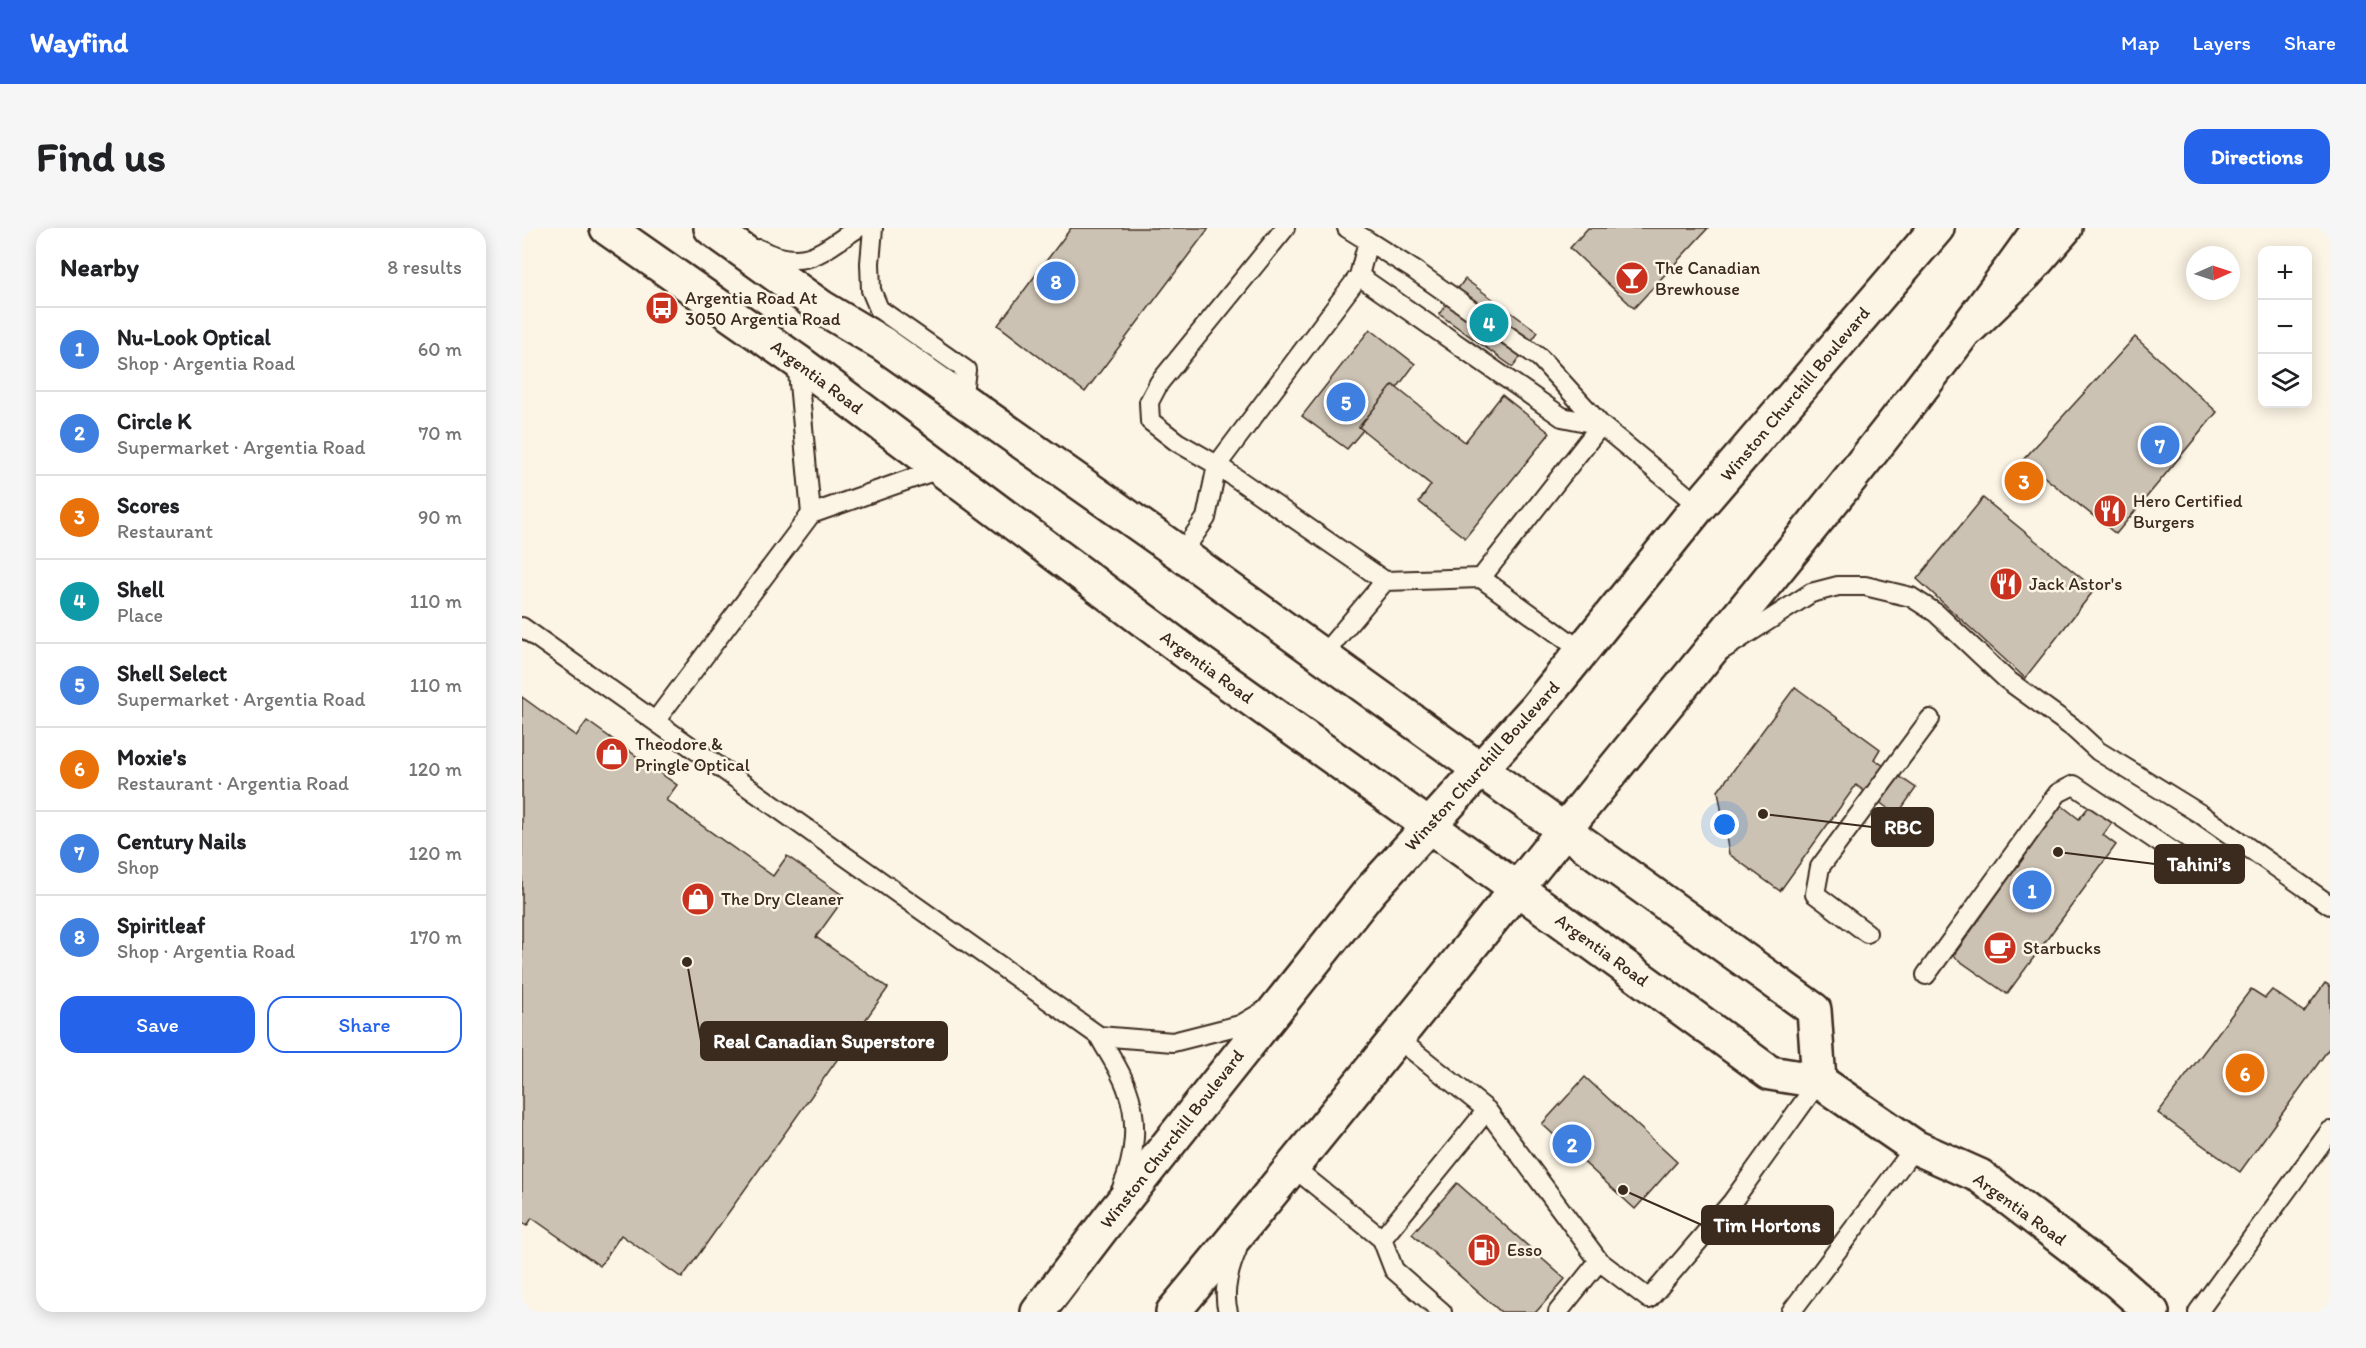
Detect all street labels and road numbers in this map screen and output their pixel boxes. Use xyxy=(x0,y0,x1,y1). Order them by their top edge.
street label: Winston Churchill Boulevard xyxy=(1715,302,1875,486)
street label: Argentia Road xyxy=(766,335,868,419)
street label: Argentia Road xyxy=(1156,626,1258,708)
street label: Winston Churchill Boulevard xyxy=(1400,676,1564,856)
street label: Argentia Road xyxy=(1551,909,1653,991)
street label: Winston Churchill Boulevard xyxy=(1095,1045,1249,1233)
street label: Argentia Road xyxy=(1969,1168,2071,1250)

